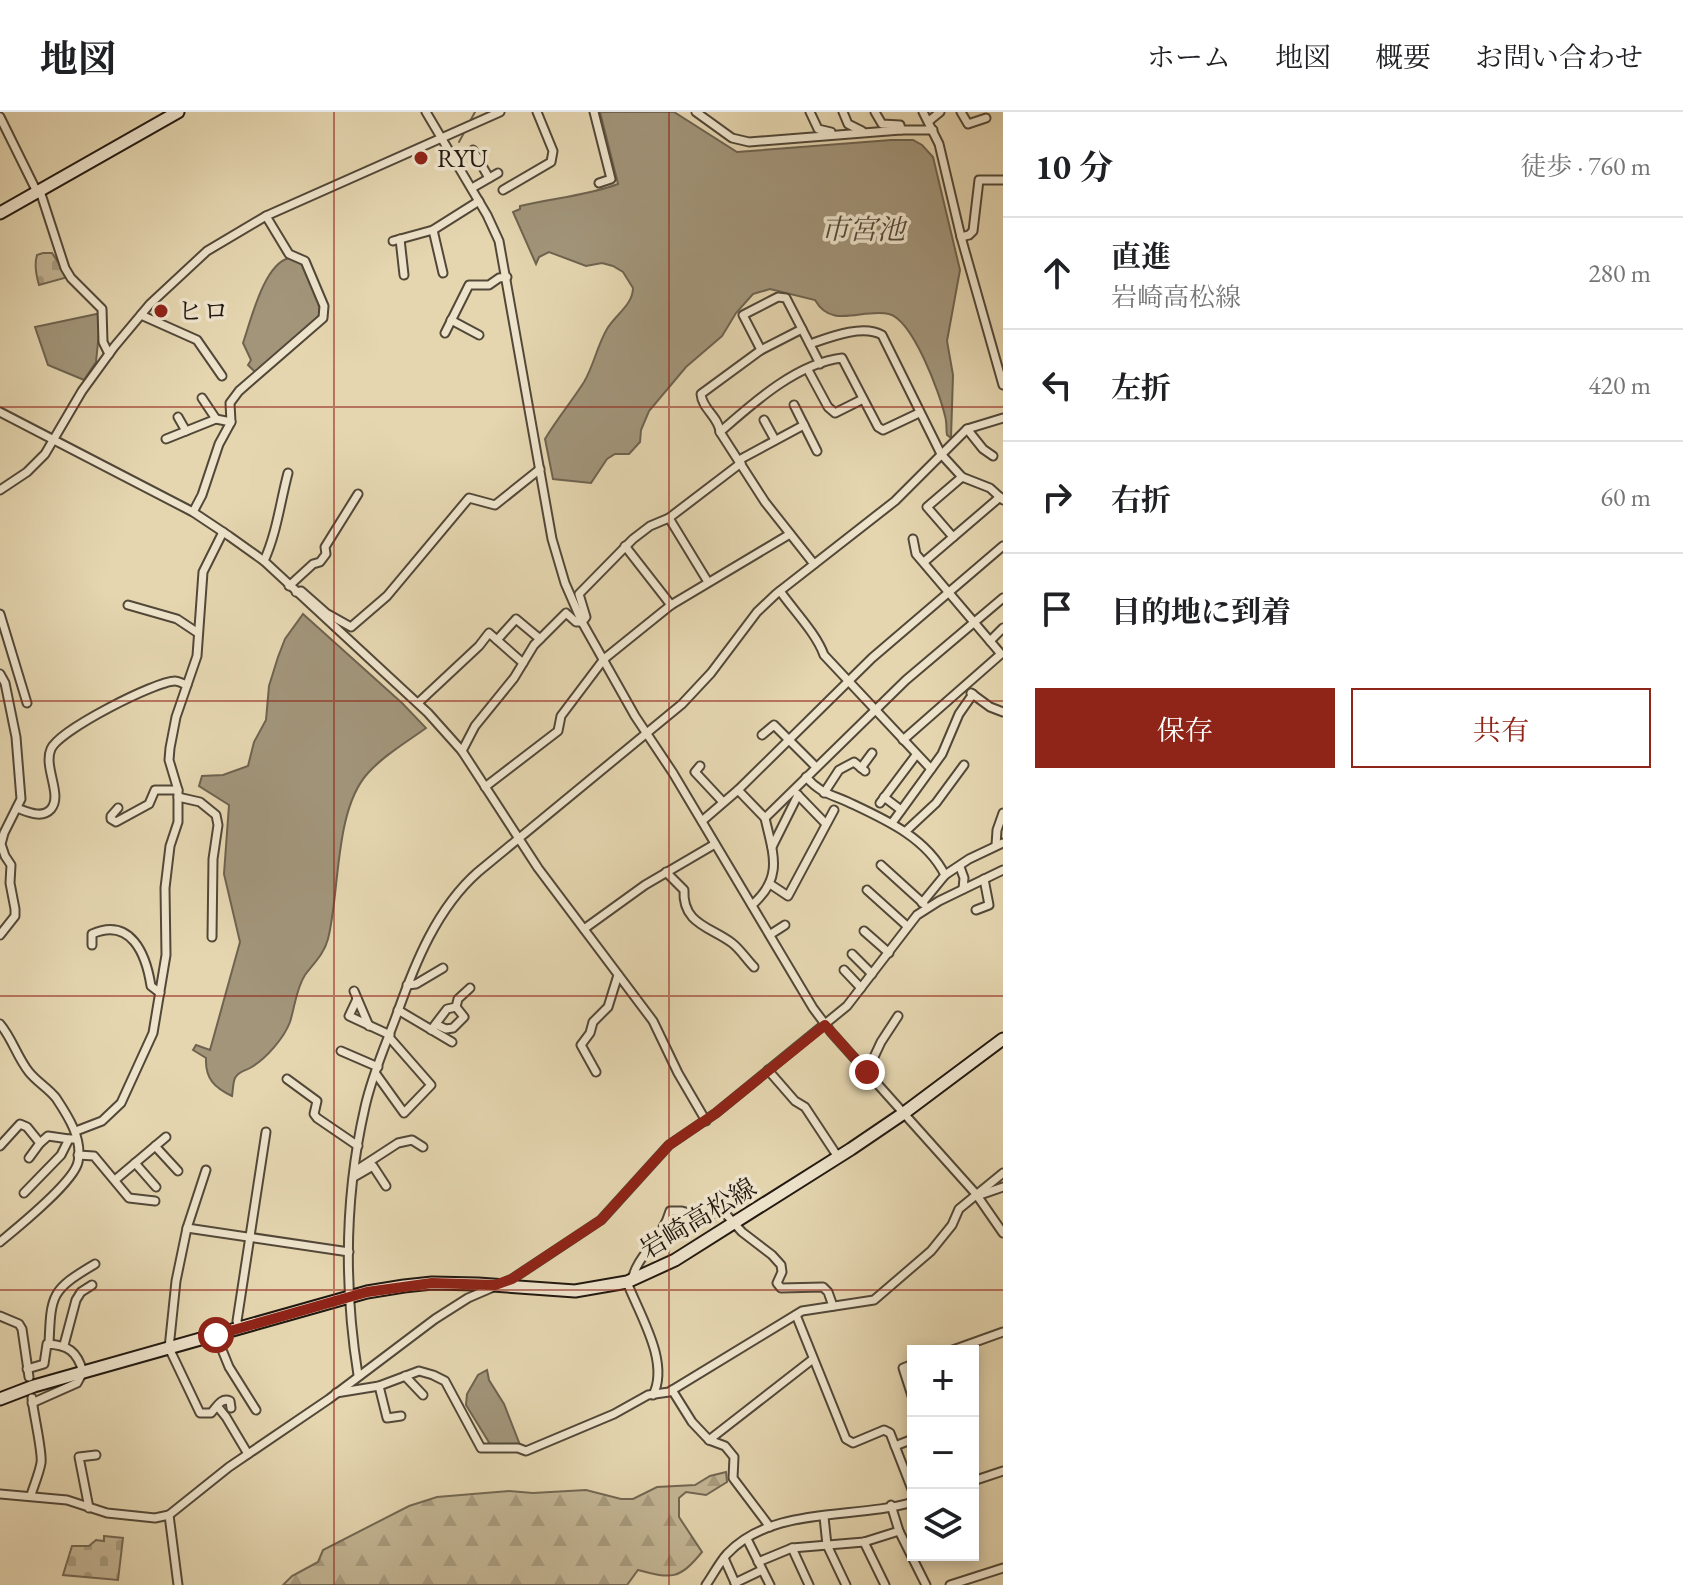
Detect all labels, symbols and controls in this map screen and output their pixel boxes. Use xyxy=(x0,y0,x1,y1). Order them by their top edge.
text: 地図 xyxy=(40,34,116,83)
text: ホーム xyxy=(1147,39,1231,75)
text: 地図 xyxy=(1275,39,1331,75)
text: 概要 xyxy=(1375,39,1431,75)
text: お問い合わせ xyxy=(1475,39,1643,75)
place label: RYU xyxy=(437,141,488,175)
text: 10 分 xyxy=(1035,145,1113,189)
marker: RYU xyxy=(412,149,430,167)
text: 徒歩 · 760 m xyxy=(1521,149,1651,183)
water label: 市宮池 xyxy=(821,211,908,247)
text: 直進 xyxy=(1111,237,1171,276)
icon: ahead xyxy=(1035,251,1079,295)
text: 280 m xyxy=(1588,256,1651,290)
text: 岩崎高松線 xyxy=(1111,280,1241,314)
place label: ヒロ xyxy=(177,294,229,328)
marker: ヒロ xyxy=(152,302,170,320)
icon: left xyxy=(1035,363,1079,407)
text: 左折 xyxy=(1111,368,1171,407)
text: 420 m xyxy=(1588,368,1651,402)
icon: right xyxy=(1035,475,1079,519)
text: 右折 xyxy=(1111,480,1171,519)
text: 60 m xyxy=(1601,480,1651,514)
icon: arrive xyxy=(1035,587,1079,631)
text: 目的地に到着 xyxy=(1111,592,1291,631)
button: 保存 xyxy=(1035,688,1335,768)
button: 共有 xyxy=(1351,688,1651,768)
route end xyxy=(849,1054,885,1090)
street label: 岩崎高松線 xyxy=(634,1170,762,1266)
route start xyxy=(198,1317,234,1353)
map controls xyxy=(907,1345,979,1561)
button: + xyxy=(907,1345,979,1417)
button: − xyxy=(907,1417,979,1489)
button: layers xyxy=(907,1489,979,1561)

